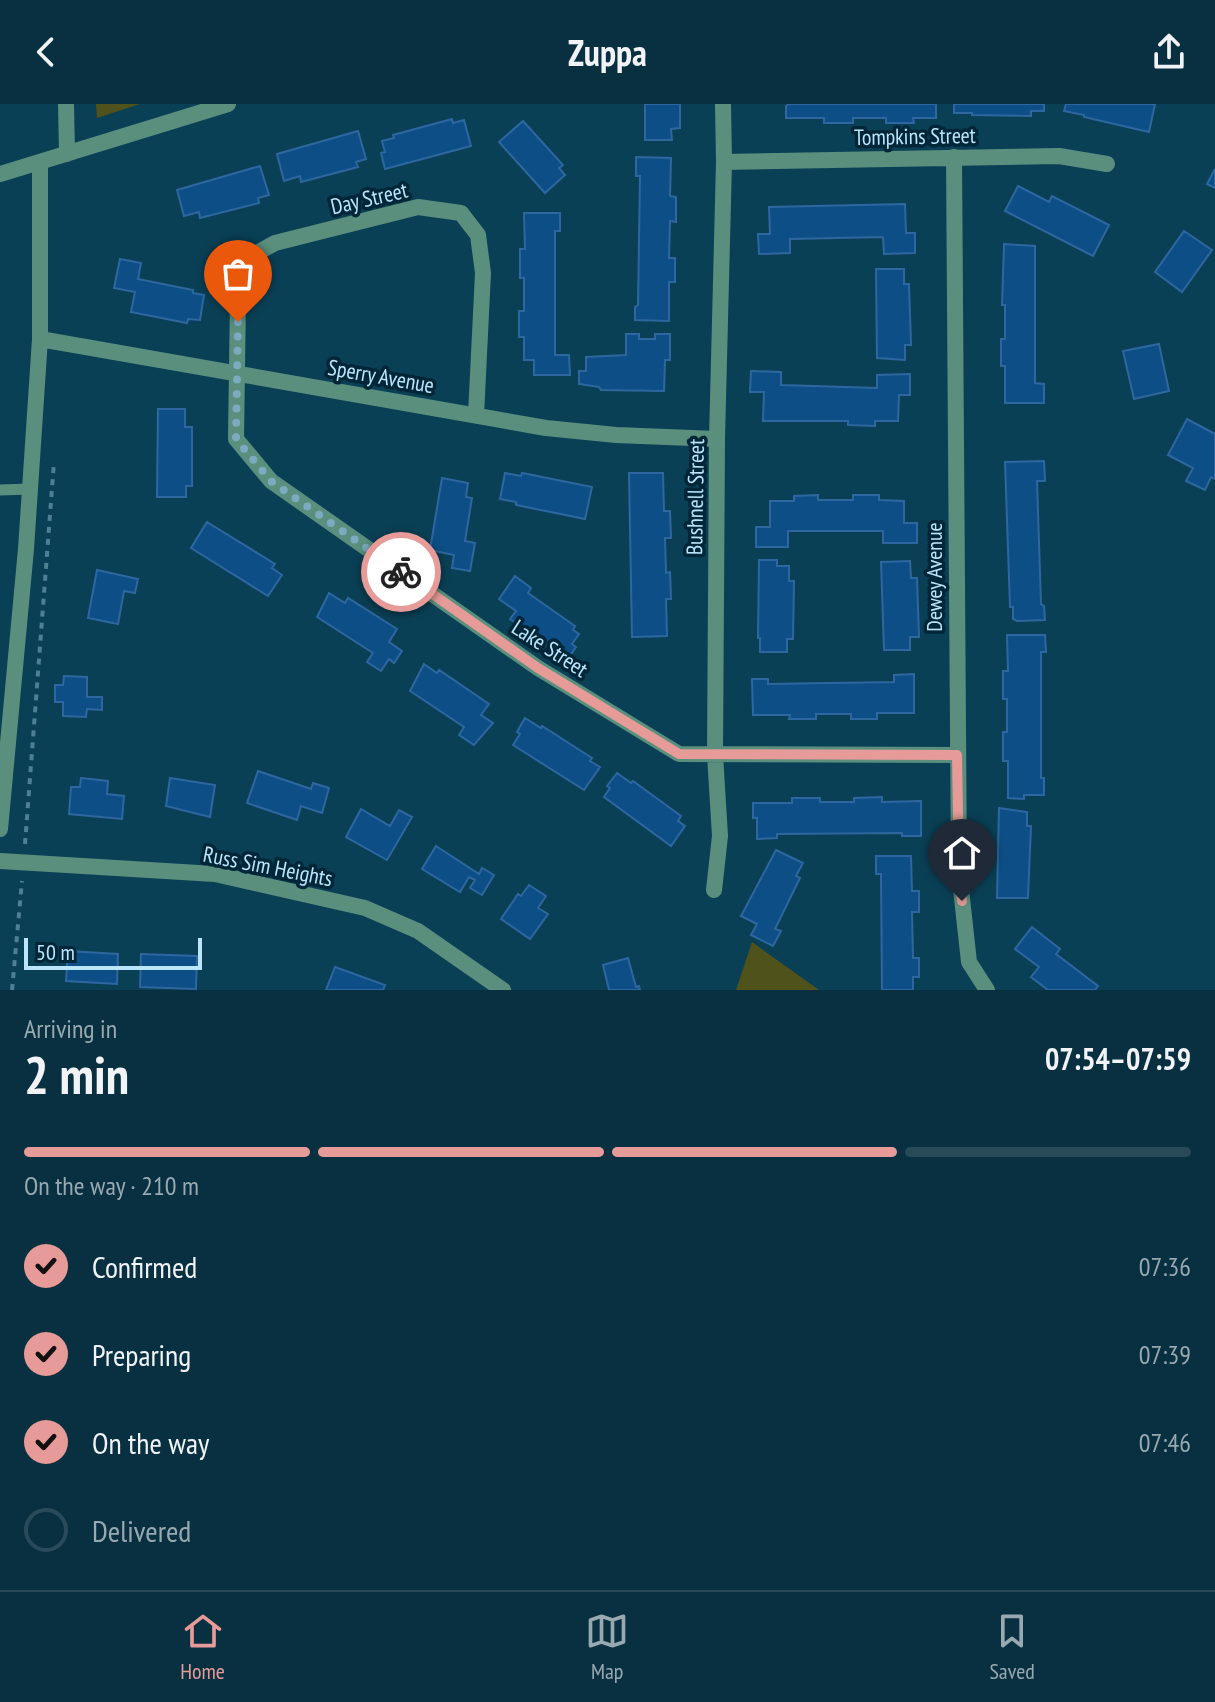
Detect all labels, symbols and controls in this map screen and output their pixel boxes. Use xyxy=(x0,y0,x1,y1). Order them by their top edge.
text: Zuppa xyxy=(568,29,647,76)
icon: back xyxy=(24,30,68,74)
icon: share xyxy=(1147,30,1191,74)
street label: Tompkins Street xyxy=(854,121,976,151)
street label: Day Street xyxy=(328,176,410,220)
pin xyxy=(204,240,272,322)
icon: bag xyxy=(216,252,260,296)
street label: Sperry Avenue xyxy=(326,353,436,399)
street label: Bushnell Street xyxy=(680,439,710,555)
street label: Dewey Avenue xyxy=(920,522,948,632)
courier xyxy=(361,532,441,612)
icon: bike xyxy=(379,550,423,594)
street label: Lake Street xyxy=(507,613,593,683)
pin xyxy=(928,819,996,901)
icon: home xyxy=(940,831,984,875)
street label: Russ Sim Heights xyxy=(201,840,335,892)
scale bar xyxy=(24,934,202,970)
text: 50 m xyxy=(36,938,75,966)
text: Arriving in xyxy=(24,1012,117,1045)
text: 07:54–07:59 xyxy=(1045,1039,1191,1078)
text: 2 min xyxy=(24,1041,129,1108)
text: On the way · 210 m xyxy=(24,1169,199,1202)
icon: check xyxy=(24,1244,68,1288)
text: Confirmed xyxy=(92,1247,197,1286)
text: 07:36 xyxy=(1139,1250,1191,1283)
icon: check xyxy=(24,1332,68,1376)
text: Preparing xyxy=(92,1335,191,1374)
text: 07:39 xyxy=(1139,1338,1191,1371)
icon: check xyxy=(24,1420,68,1464)
text: On the way xyxy=(92,1423,209,1462)
text: 07:46 xyxy=(1139,1426,1191,1459)
text: Delivered xyxy=(92,1511,191,1550)
tab: Home xyxy=(180,1609,225,1685)
tab: Map xyxy=(585,1609,629,1685)
tab: Saved xyxy=(989,1609,1035,1685)

